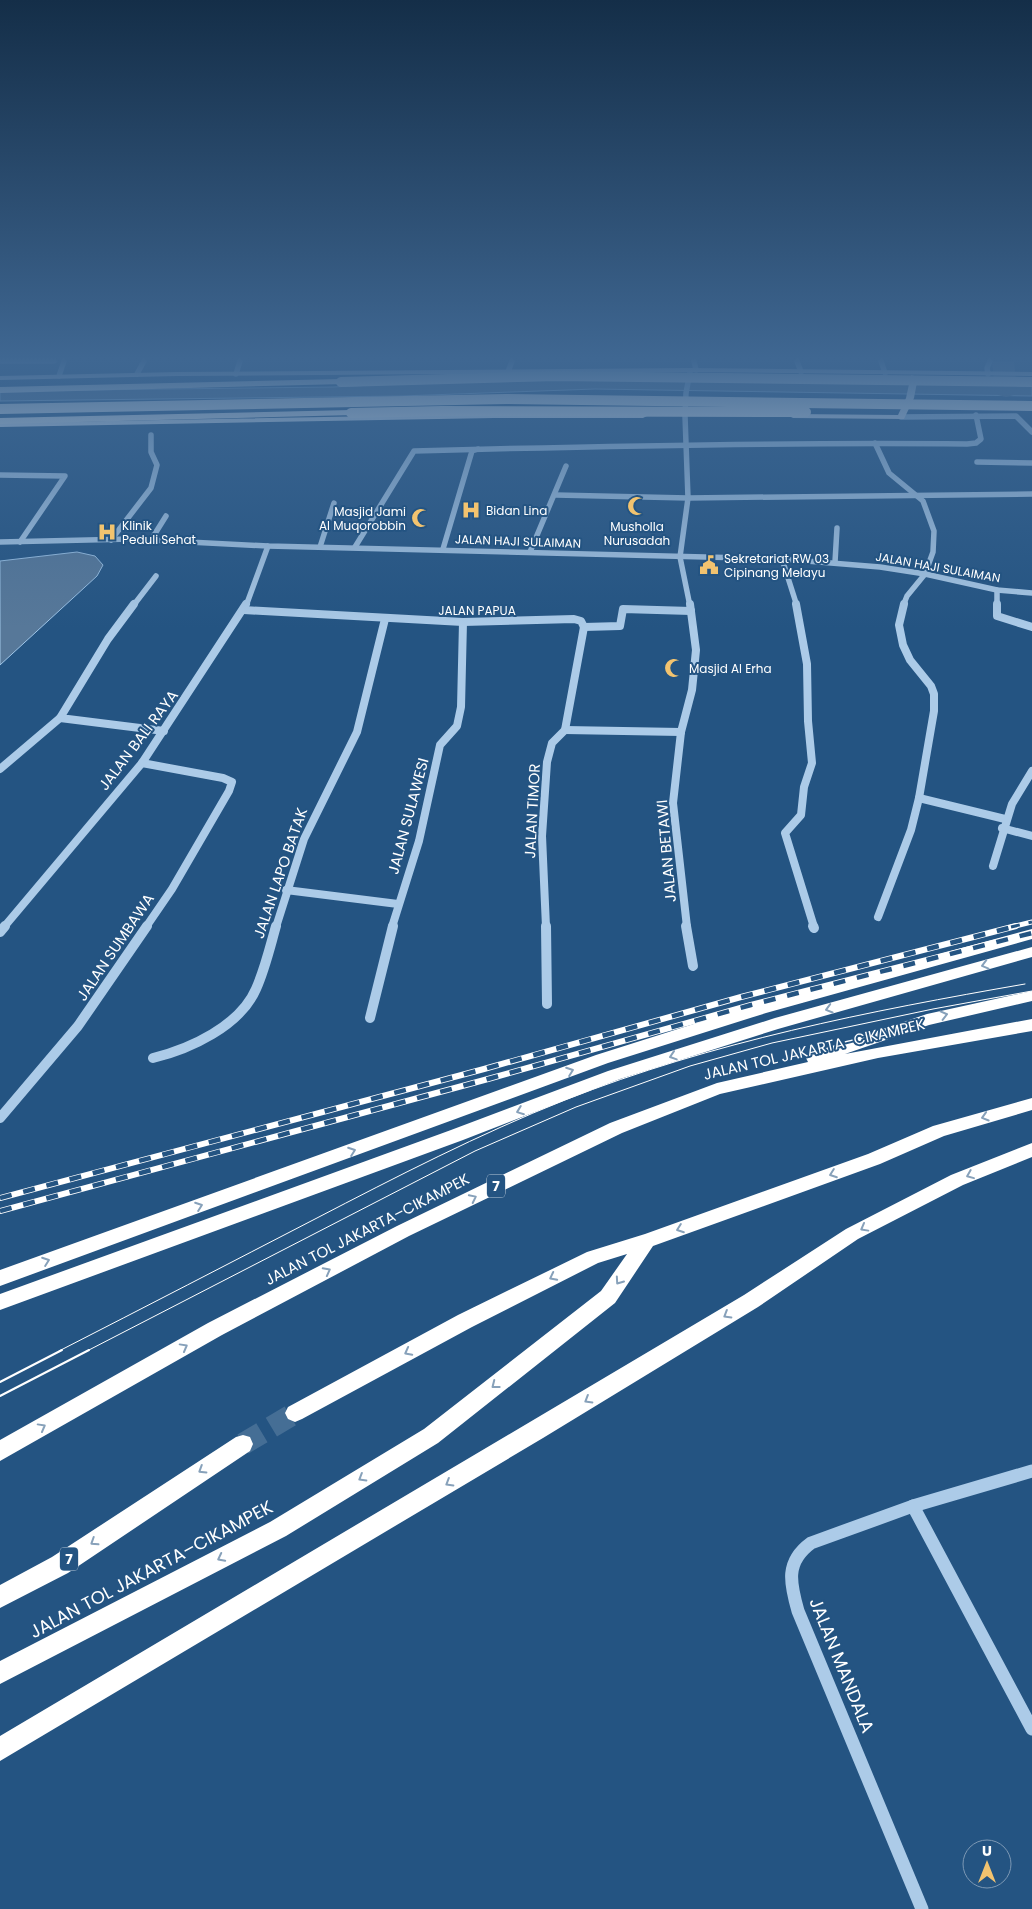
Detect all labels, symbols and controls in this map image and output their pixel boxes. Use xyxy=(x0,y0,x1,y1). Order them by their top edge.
mosque icon: Musholla Nurusadah xyxy=(626,495,648,517)
hospital icon: Bidan Lina xyxy=(460,499,482,521)
place label: Bidan Lina xyxy=(486,502,547,519)
place label: Masjid Jami Al Muqorobbin xyxy=(319,503,406,534)
mosque icon: Masjid Jami Al Muqorobbin xyxy=(410,507,432,529)
place label: Klinik Peduli Sehat xyxy=(122,517,196,548)
place label: Musholla Nurusadah xyxy=(604,518,670,549)
hospital icon: Klinik Peduli Sehat xyxy=(96,521,118,543)
street label: JALAN HAJI SULAIMAN xyxy=(454,530,582,552)
street label: JALAN HAJI SULAIMAN xyxy=(874,548,1002,586)
place label: Sekretariat RW 03 Cipinang Melayu xyxy=(724,550,829,581)
public building icon: Sekretariat RW 03 Cipinang Melayu xyxy=(698,554,720,576)
street label: JALAN PAPUA xyxy=(438,602,516,619)
mosque icon: Masjid Al Erha xyxy=(663,657,685,679)
place label: Masjid Al Erha xyxy=(689,660,772,677)
street label: JALAN BALI RAYA xyxy=(93,685,183,795)
street label: JALAN SULAWESI xyxy=(382,756,434,876)
street label: JALAN TIMOR xyxy=(519,763,545,859)
street label: JALAN BETAWI xyxy=(651,799,681,903)
street label: JALAN LAPO BATAK xyxy=(248,805,312,941)
street label: JALAN SUMBAWA xyxy=(71,889,159,1005)
one-way arrow xyxy=(981,959,989,970)
one-way arrow xyxy=(825,1003,833,1013)
one-way arrow xyxy=(939,1011,948,1021)
street label: JALAN TOL JAKARTA–CIKAMPEK xyxy=(701,1013,927,1085)
one-way arrow xyxy=(669,1050,678,1060)
one-way arrow xyxy=(565,1067,574,1077)
one-way arrow xyxy=(516,1105,525,1115)
one-way arrow xyxy=(982,1112,990,1122)
one-way arrow xyxy=(347,1147,355,1157)
street label: JALAN TOL JAKARTA–CIKAMPEK xyxy=(261,1168,473,1290)
one-way arrow xyxy=(829,1168,838,1178)
one-way arrow xyxy=(967,1169,975,1179)
road number: 7 xyxy=(487,1174,505,1198)
one-way arrow xyxy=(467,1194,476,1204)
one-way arrow xyxy=(194,1202,202,1212)
one-way arrow xyxy=(860,1222,869,1232)
one-way arrow xyxy=(676,1223,685,1233)
one-way arrow xyxy=(41,1256,49,1266)
one-way arrow xyxy=(322,1267,331,1277)
one-way arrow xyxy=(549,1271,558,1281)
one-way arrow xyxy=(616,1275,625,1285)
one-way arrow xyxy=(723,1309,732,1319)
one-way arrow xyxy=(179,1343,188,1353)
one-way arrow xyxy=(405,1346,414,1356)
one-way arrow xyxy=(492,1380,501,1388)
one-way arrow xyxy=(584,1393,593,1403)
one-way arrow xyxy=(37,1423,46,1433)
one-way arrow xyxy=(198,1464,208,1473)
one-way arrow xyxy=(358,1471,367,1481)
one-way arrow xyxy=(445,1477,454,1487)
street label: JALAN TOL JAKARTA–CIKAMPEK xyxy=(25,1494,277,1644)
one-way arrow xyxy=(90,1536,100,1545)
road number: 7 xyxy=(60,1548,78,1570)
one-way arrow xyxy=(217,1552,226,1562)
street label: JALAN MANDALA xyxy=(803,1594,881,1736)
north arrow xyxy=(962,1839,1012,1889)
text: U xyxy=(982,1841,992,1861)

